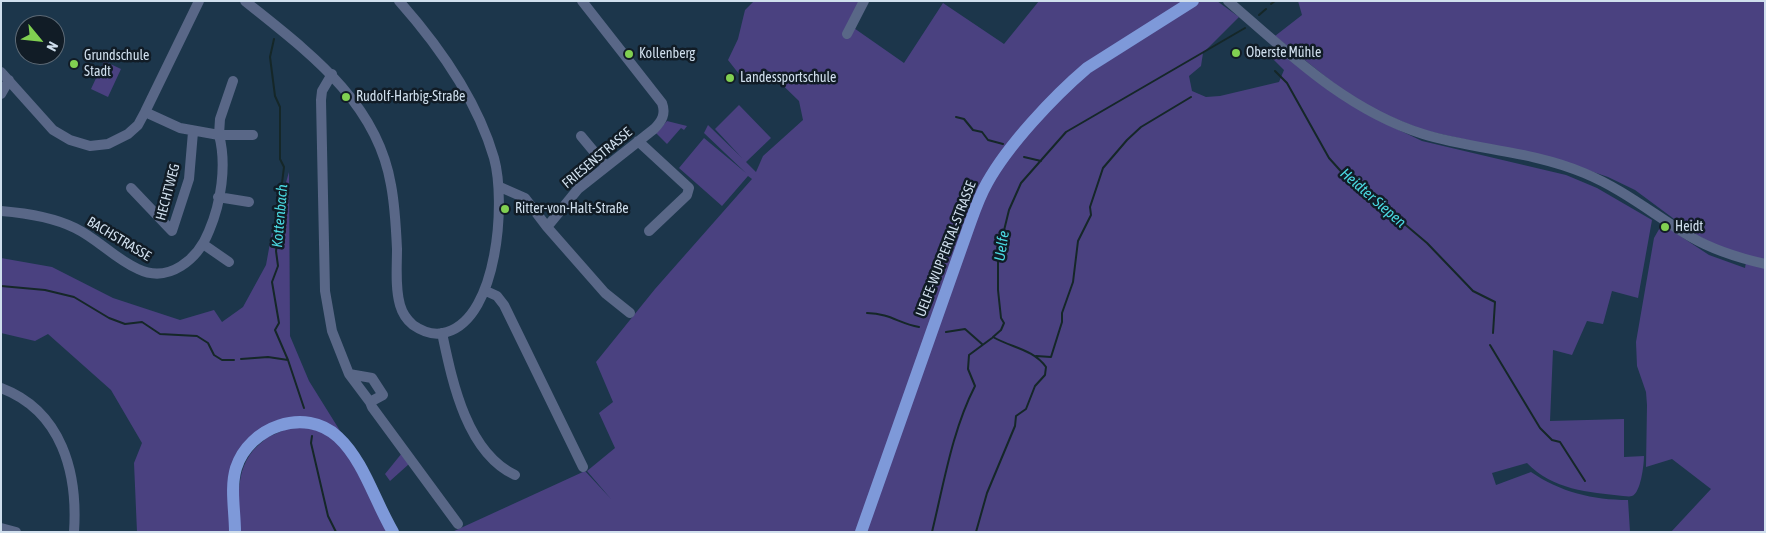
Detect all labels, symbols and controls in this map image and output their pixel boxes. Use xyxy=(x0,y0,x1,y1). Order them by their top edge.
north arrow xyxy=(15,15,65,65)
text: N xyxy=(43,39,61,54)
place label: Oberste Mühle xyxy=(1246,45,1321,61)
place label: Kollenberg xyxy=(639,46,695,62)
marker: Oberste Mühle xyxy=(1230,47,1242,59)
place label: Grundschule Stadt xyxy=(84,48,149,80)
marker: Kollenberg xyxy=(623,48,635,60)
marker: Grundschule Stadt xyxy=(68,58,80,70)
place label: Landessportschule xyxy=(740,70,836,86)
marker: Landessportschule xyxy=(724,72,736,84)
place label: Rudolf-Harbig-Straße xyxy=(356,89,465,105)
marker: Rudolf-Harbig-Straße xyxy=(340,91,352,103)
street label: FRIESENSTRASSE xyxy=(559,124,635,192)
street label: HECHTWEG xyxy=(152,162,184,222)
water label: Heidter Siepen xyxy=(1336,165,1410,231)
street label: UELFE-WUPPERTAL-STRASSE xyxy=(912,179,980,319)
water label: Kottenbach xyxy=(268,184,292,248)
place label: Ritter-von-Halt-Straße xyxy=(515,201,629,217)
marker: Ritter-von-Halt-Straße xyxy=(499,203,511,215)
street label: BACHSTRASSE xyxy=(84,213,154,265)
place label: Heidt xyxy=(1675,219,1703,235)
marker: Heidt xyxy=(1659,221,1671,233)
water label: Uelfe xyxy=(991,229,1013,263)

